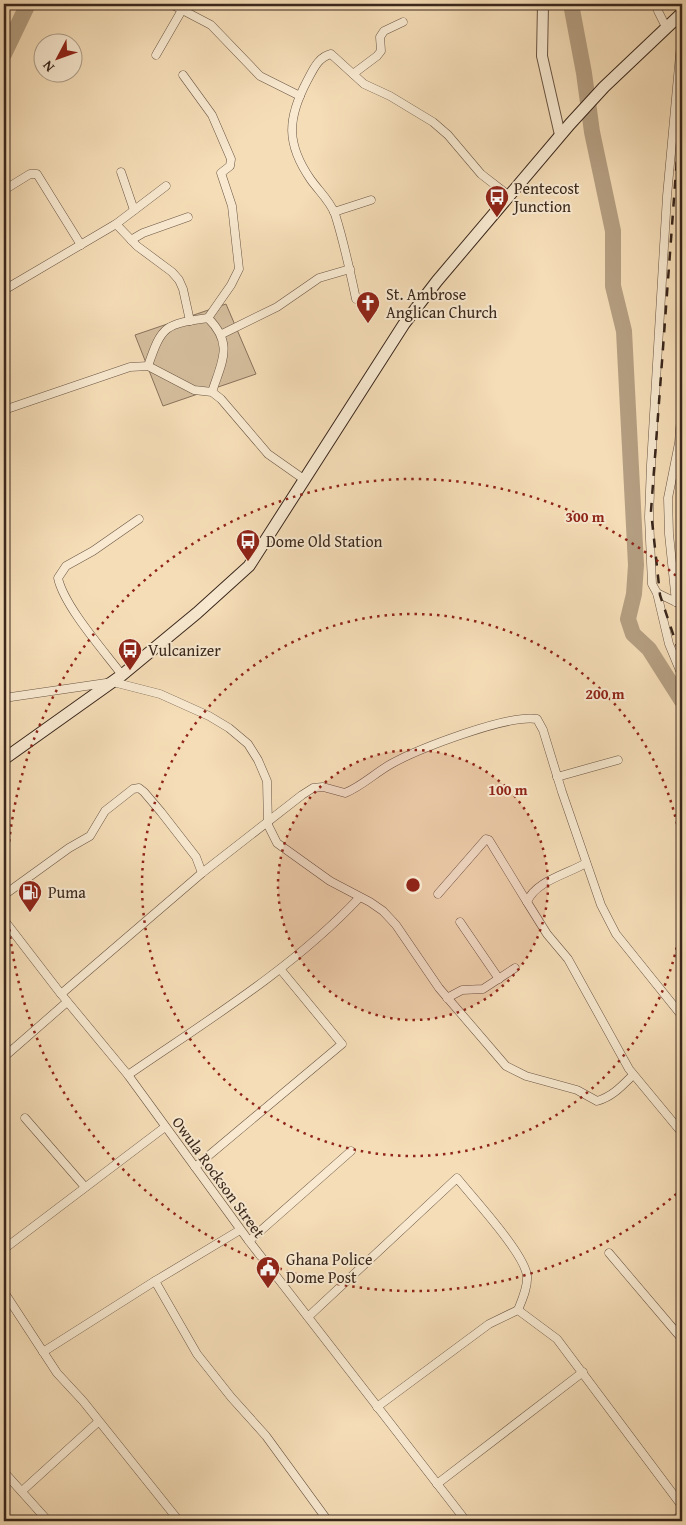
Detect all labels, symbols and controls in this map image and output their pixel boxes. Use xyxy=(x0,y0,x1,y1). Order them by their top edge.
north arrow xyxy=(32,32,82,82)
text: N xyxy=(37,56,59,77)
place label: Pentecost Junction xyxy=(512,176,580,218)
bus stop icon: Pentecost Junction xyxy=(484,184,510,218)
place label: St. Ambrose Anglican Church xyxy=(386,282,497,324)
church icon: St. Ambrose Anglican Church xyxy=(355,290,381,324)
text: 300 m xyxy=(565,506,605,527)
bus stop icon: Dome Old Station xyxy=(235,528,261,562)
place label: Dome Old Station xyxy=(266,529,383,553)
bus stop icon: Vulcanizer xyxy=(117,637,143,671)
place label: Vulcanizer xyxy=(148,638,221,662)
text: 200 m xyxy=(585,683,625,704)
text: 100 m xyxy=(488,779,528,800)
centre of rings xyxy=(404,876,422,894)
fuel station icon: Puma xyxy=(17,879,43,913)
place label: Puma xyxy=(48,880,86,904)
street label: Owula Rockson Street xyxy=(167,1111,272,1243)
place label: Ghana Police Dome Post xyxy=(286,1247,372,1289)
public building icon: Ghana Police Dome Post xyxy=(255,1255,281,1289)

